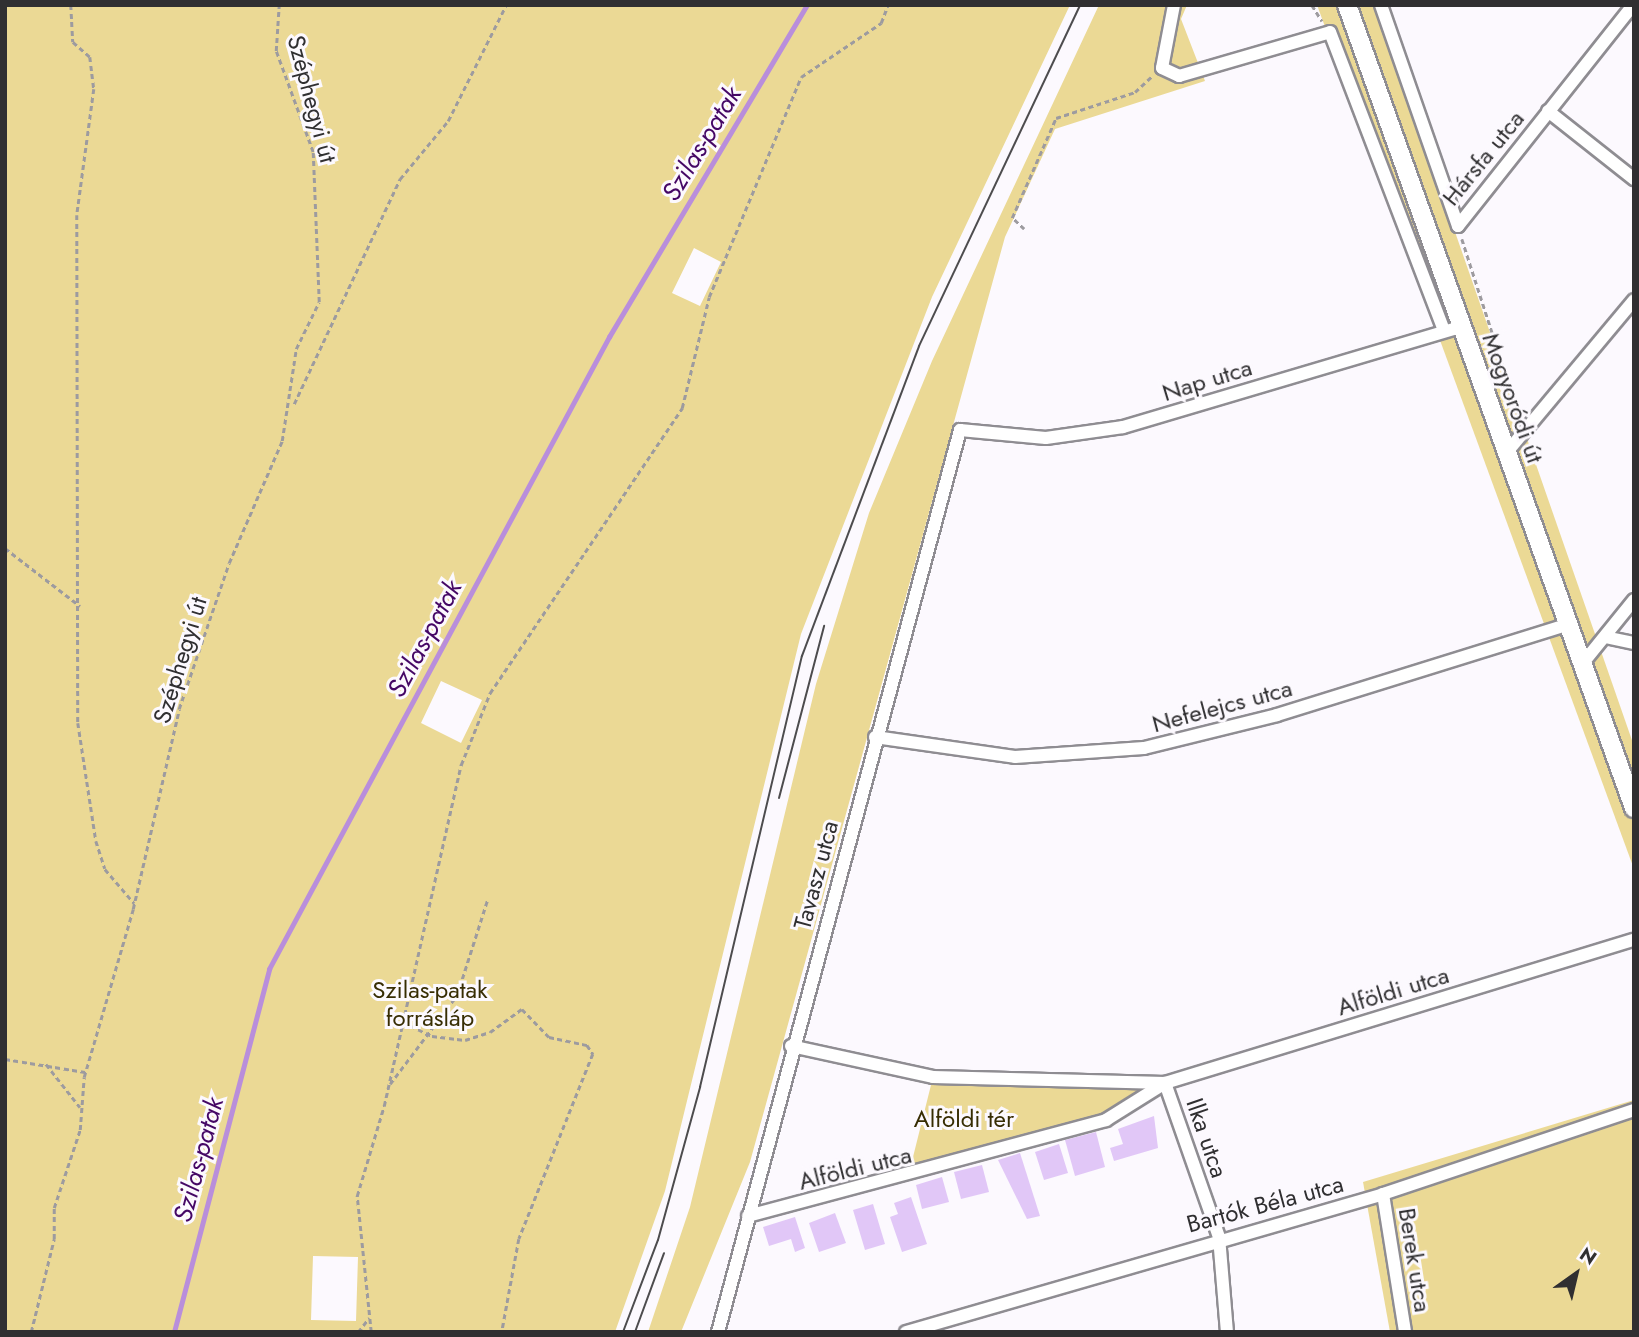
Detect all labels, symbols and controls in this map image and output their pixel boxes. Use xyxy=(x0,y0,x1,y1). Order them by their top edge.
street label: Széphegyi út xyxy=(281,32,343,166)
water label: Szilas-patak xyxy=(656,81,748,207)
street label: Hársfa utca xyxy=(1436,105,1530,211)
street label: Mogyoródi út xyxy=(1476,329,1550,467)
street label: Nap utca xyxy=(1159,353,1255,407)
water label: Szilas-patak xyxy=(381,575,469,703)
street label: Széphegyi út xyxy=(147,593,213,727)
street label: Nefelejcs utca xyxy=(1149,673,1295,739)
street label: Tavasz utca xyxy=(788,817,844,933)
street label: Alföldi utca xyxy=(1334,960,1452,1022)
park label: Szilas-patak forrásláp xyxy=(372,976,488,1032)
water label: Szilas-patak xyxy=(167,1094,231,1226)
street label: Ilka utca xyxy=(1180,1095,1234,1181)
park label: Alföldi tér xyxy=(914,1105,1014,1133)
street label: Alföldi utca xyxy=(796,1140,914,1196)
street label: Bartók Béla utca xyxy=(1183,1169,1347,1239)
street label: Berek utca xyxy=(1393,1206,1437,1314)
north arrow xyxy=(1541,1239,1611,1309)
text: N xyxy=(1574,1241,1602,1272)

